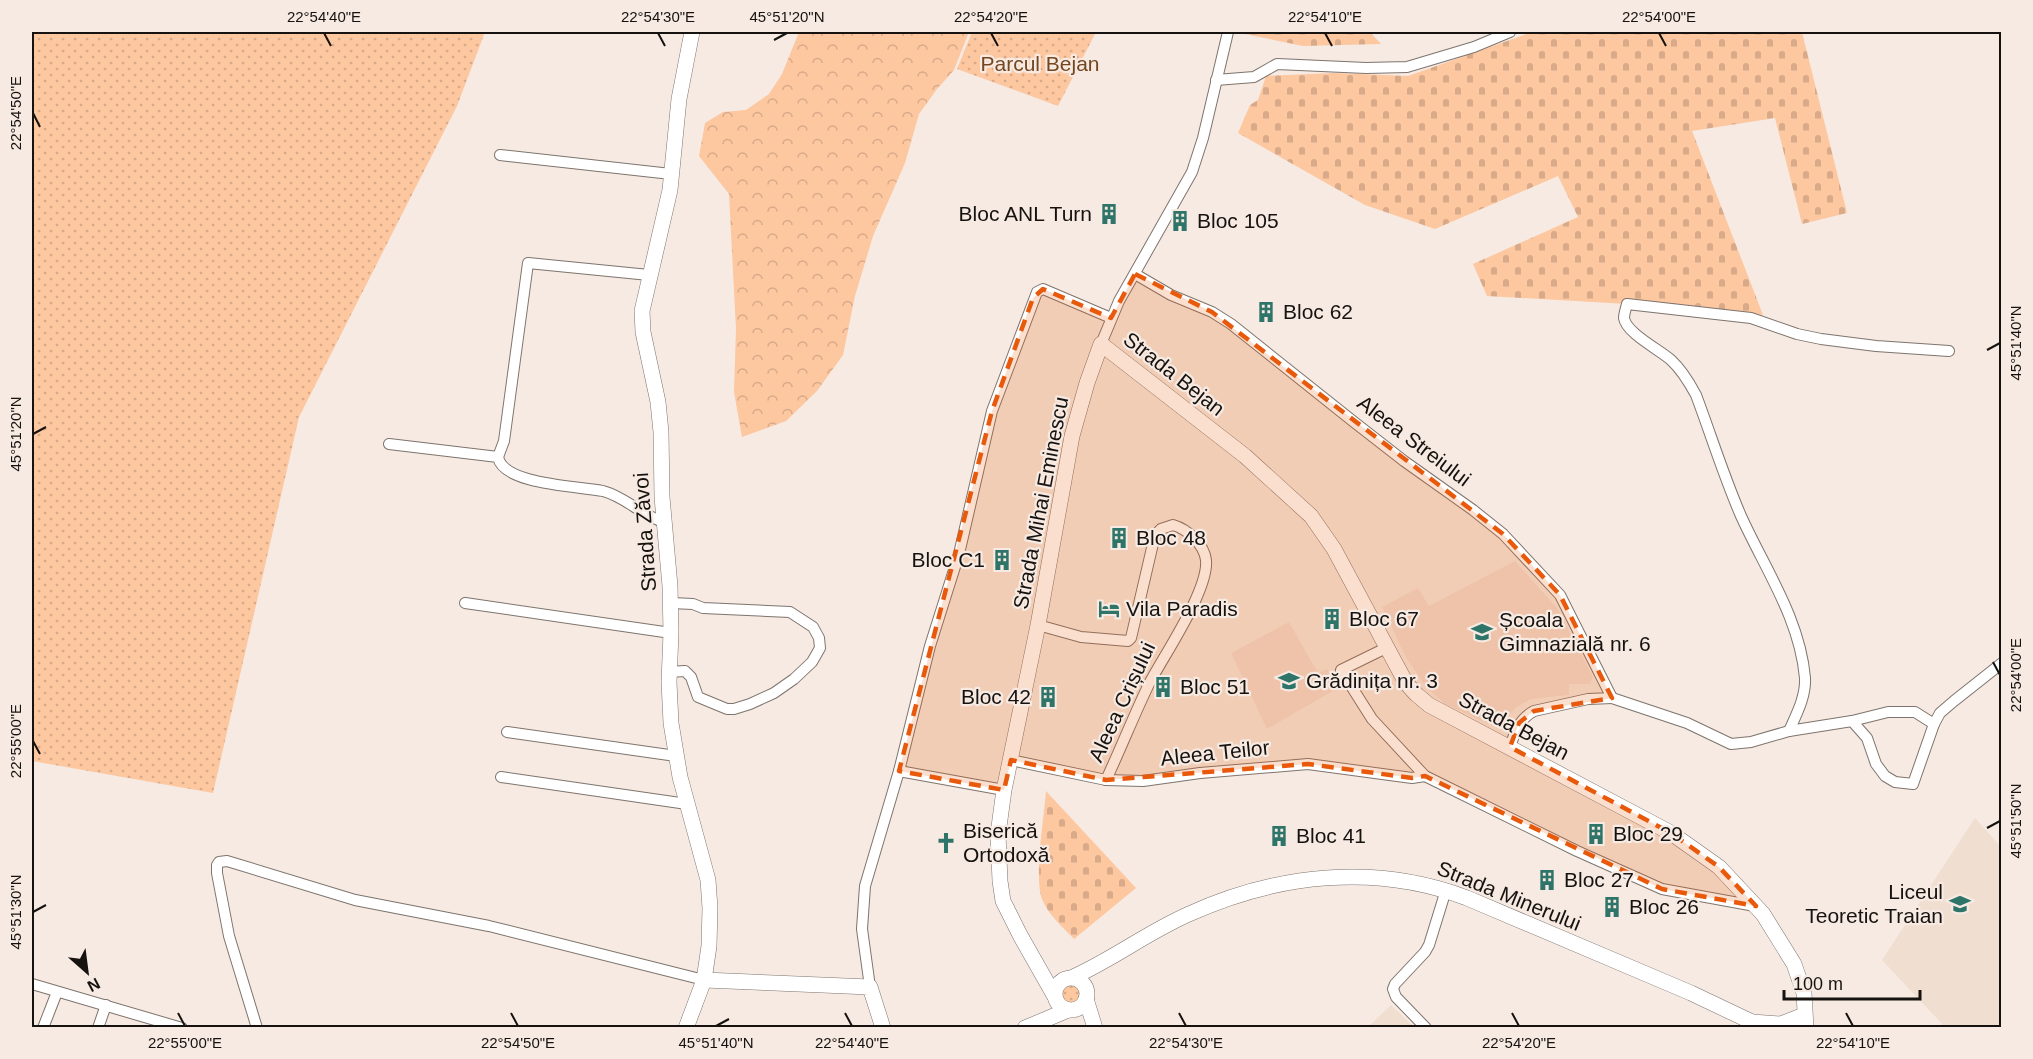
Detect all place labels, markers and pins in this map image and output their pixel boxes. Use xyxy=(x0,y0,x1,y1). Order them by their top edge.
place label: Bloc ANL Turn xyxy=(959,202,1092,225)
building icon: Bloc ANL Turn xyxy=(1097,202,1121,226)
building icon: Bloc 105 xyxy=(1168,209,1192,233)
place label: Bloc 105 xyxy=(1197,209,1279,232)
building icon: Bloc 62 xyxy=(1254,300,1278,324)
place label: Bloc 62 xyxy=(1283,300,1353,323)
building icon: Bloc 48 xyxy=(1107,526,1131,550)
place label: Bloc 48 xyxy=(1136,526,1206,549)
place label: Bloc C1 xyxy=(911,548,985,571)
building icon: Bloc C1 xyxy=(990,548,1014,572)
hotel icon: Vila Paradis xyxy=(1097,597,1121,621)
place label: Vila Paradis xyxy=(1126,597,1238,620)
building icon: Bloc 67 xyxy=(1320,607,1344,631)
place label: Bloc 67 xyxy=(1349,607,1419,630)
place label: Școala Gimnazială nr. 6 xyxy=(1499,608,1651,655)
school or university icon: Școala Gimnazială nr. 6 xyxy=(1470,620,1494,644)
school or university icon: Grădinița nr. 3 xyxy=(1277,669,1301,693)
place label: Grădinița nr. 3 xyxy=(1306,669,1438,692)
building icon: Bloc 51 xyxy=(1151,675,1175,699)
place label: Bloc 51 xyxy=(1180,675,1250,698)
place label: Bloc 42 xyxy=(961,685,1031,708)
building icon: Bloc 42 xyxy=(1036,685,1060,709)
place label: Biserică Ortodoxă xyxy=(963,819,1050,866)
building icon: Bloc 29 xyxy=(1584,822,1608,846)
place label: Bloc 29 xyxy=(1613,822,1683,845)
building icon: Bloc 41 xyxy=(1267,824,1291,848)
place label: Bloc 41 xyxy=(1296,824,1366,847)
church icon: Biserică Ortodoxă xyxy=(934,831,958,855)
building icon: Bloc 27 xyxy=(1535,868,1559,892)
place label: Bloc 27 xyxy=(1564,868,1634,891)
place label: Liceul Teoretic Traian xyxy=(1805,880,1943,927)
school or university icon: Liceul Teoretic Traian xyxy=(1948,892,1972,916)
building icon: Bloc 26 xyxy=(1600,895,1624,919)
place label: Bloc 26 xyxy=(1629,895,1699,918)

